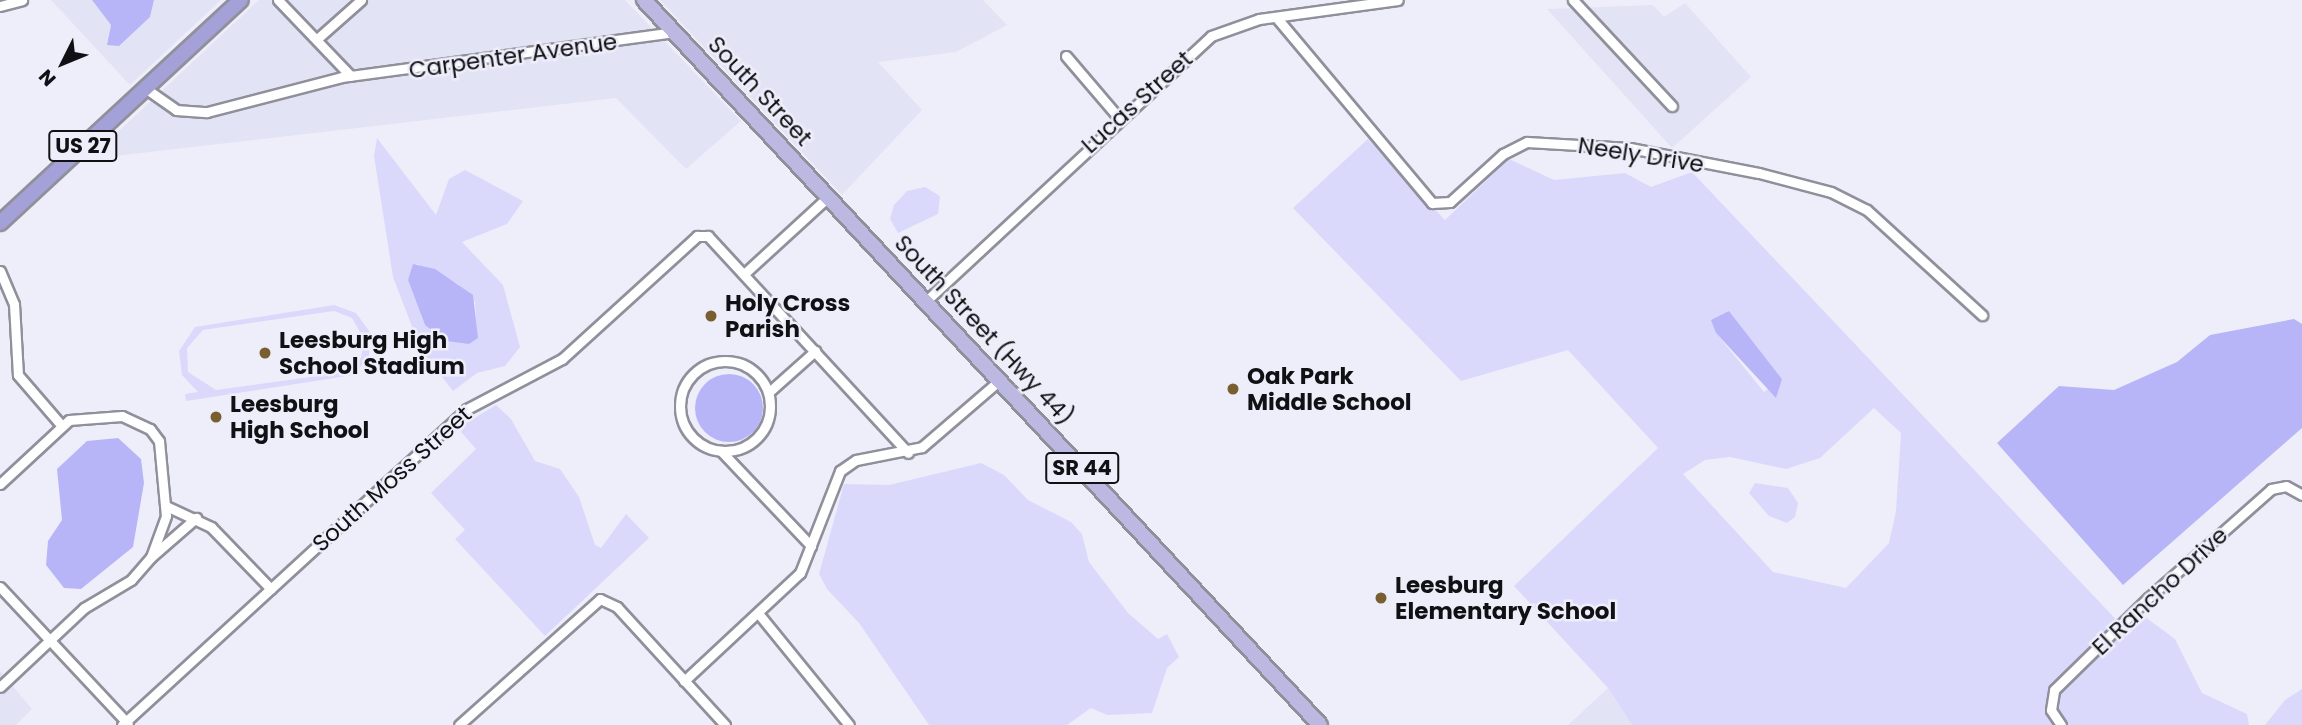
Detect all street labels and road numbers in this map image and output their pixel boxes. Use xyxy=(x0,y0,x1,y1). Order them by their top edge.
street label: Carpenter Avenue xyxy=(407,28,619,84)
street label: South Street xyxy=(702,31,818,151)
street label: Lucas Street xyxy=(1076,45,1198,159)
road number: US 27 xyxy=(48,128,118,164)
street label: Neely Drive xyxy=(1576,131,1706,179)
street label: South Street (Hwy 44) xyxy=(889,229,1079,431)
street label: South Moss Street xyxy=(307,400,477,558)
road number: SR 44 xyxy=(1045,450,1119,486)
street label: El Rancho Drive xyxy=(2087,521,2233,661)

